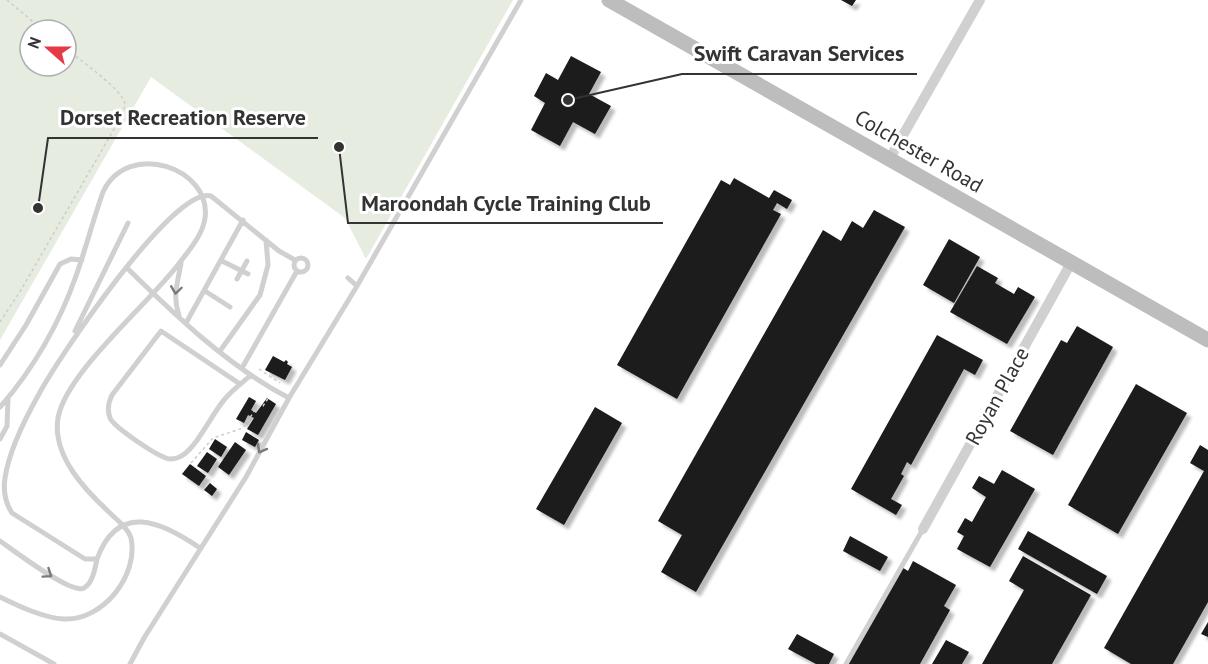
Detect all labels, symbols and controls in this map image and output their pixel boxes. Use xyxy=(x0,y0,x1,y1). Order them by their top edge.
north arrow xyxy=(18,18,78,78)
text: N xyxy=(23,34,45,51)
callout: Swift Caravan Services xyxy=(682,34,917,74)
text: Swift Caravan Services xyxy=(694,39,904,67)
callout: Dorset Recreation Reserve xyxy=(48,98,318,138)
text: Dorset Recreation Reserve xyxy=(60,103,306,131)
street label: Colchester Road xyxy=(850,103,988,199)
callout: Maroondah Cycle Training Club xyxy=(348,183,663,223)
text: Maroondah Cycle Training Club xyxy=(361,189,651,217)
one-way arrow xyxy=(170,285,182,294)
street label: Royan Place xyxy=(959,342,1035,450)
one-way arrow xyxy=(257,443,268,453)
one-way arrow xyxy=(42,567,53,578)

